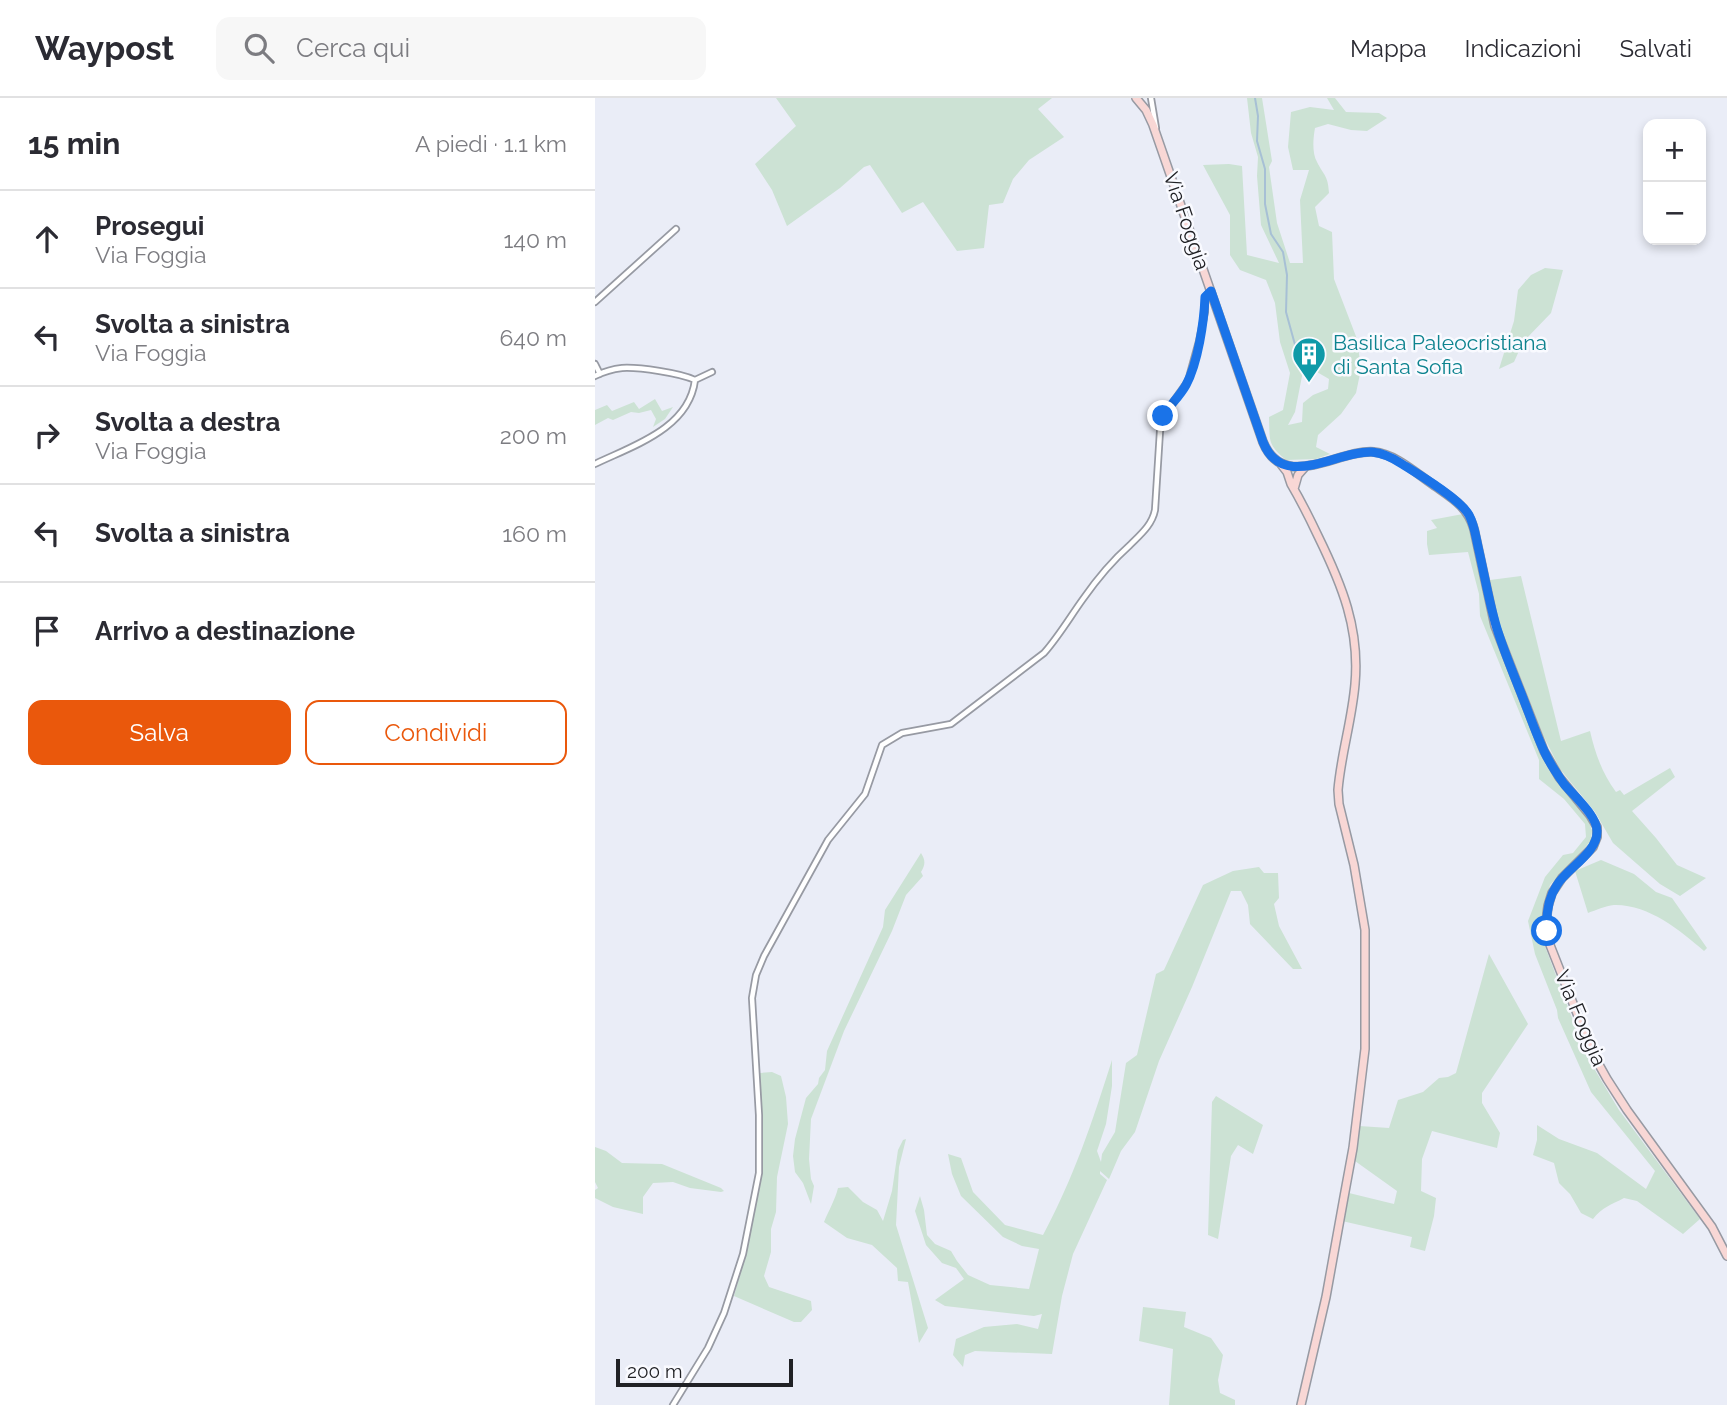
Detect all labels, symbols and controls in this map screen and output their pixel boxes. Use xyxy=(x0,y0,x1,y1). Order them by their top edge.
search box xyxy=(216,17,706,80)
text: Waypost xyxy=(35,29,174,68)
icon: search xyxy=(240,29,278,67)
text: Cerca qui xyxy=(296,33,410,63)
text: Mappa xyxy=(1350,34,1427,63)
text: Indicazioni xyxy=(1465,34,1582,63)
text: Salvati xyxy=(1620,34,1692,63)
map controls xyxy=(1643,119,1706,245)
button: + xyxy=(1643,119,1706,182)
text: 15 min xyxy=(28,126,120,161)
text: A piedi · 1.1 km xyxy=(415,130,567,157)
street label: Via Foggia xyxy=(1159,169,1215,273)
button: − xyxy=(1643,182,1706,245)
text: Prosegui xyxy=(95,211,204,241)
icon: ahead xyxy=(28,220,66,258)
text: 140 m xyxy=(504,226,567,253)
text: Via Foggia xyxy=(95,241,207,268)
text: Svolta a sinistra xyxy=(95,309,290,339)
icon: left xyxy=(28,318,66,356)
text: 640 m xyxy=(499,324,567,351)
place label: Basilica Paleocristiana di Santa Sofia xyxy=(1333,330,1547,379)
building icon: Basilica Paleocristiana di Santa Sofia xyxy=(1290,335,1328,384)
text: Via Foggia xyxy=(95,339,207,366)
route end xyxy=(1147,400,1178,431)
text: Svolta a destra xyxy=(95,407,281,437)
icon: right xyxy=(28,416,66,454)
text: 200 m xyxy=(500,422,567,449)
text: Via Foggia xyxy=(95,437,207,464)
icon: left xyxy=(28,514,66,552)
text: Svolta a sinistra xyxy=(95,518,290,548)
text: 160 m xyxy=(502,520,567,547)
icon: arrive xyxy=(28,612,66,650)
text: Arrivo a destinazione xyxy=(95,616,355,646)
button: Salva xyxy=(28,700,291,765)
button: Condividi xyxy=(305,700,567,765)
route start xyxy=(1531,915,1562,946)
street label: Via Foggia xyxy=(1550,966,1612,1070)
scale bar xyxy=(616,1356,793,1388)
text: 200 m xyxy=(627,1360,682,1382)

